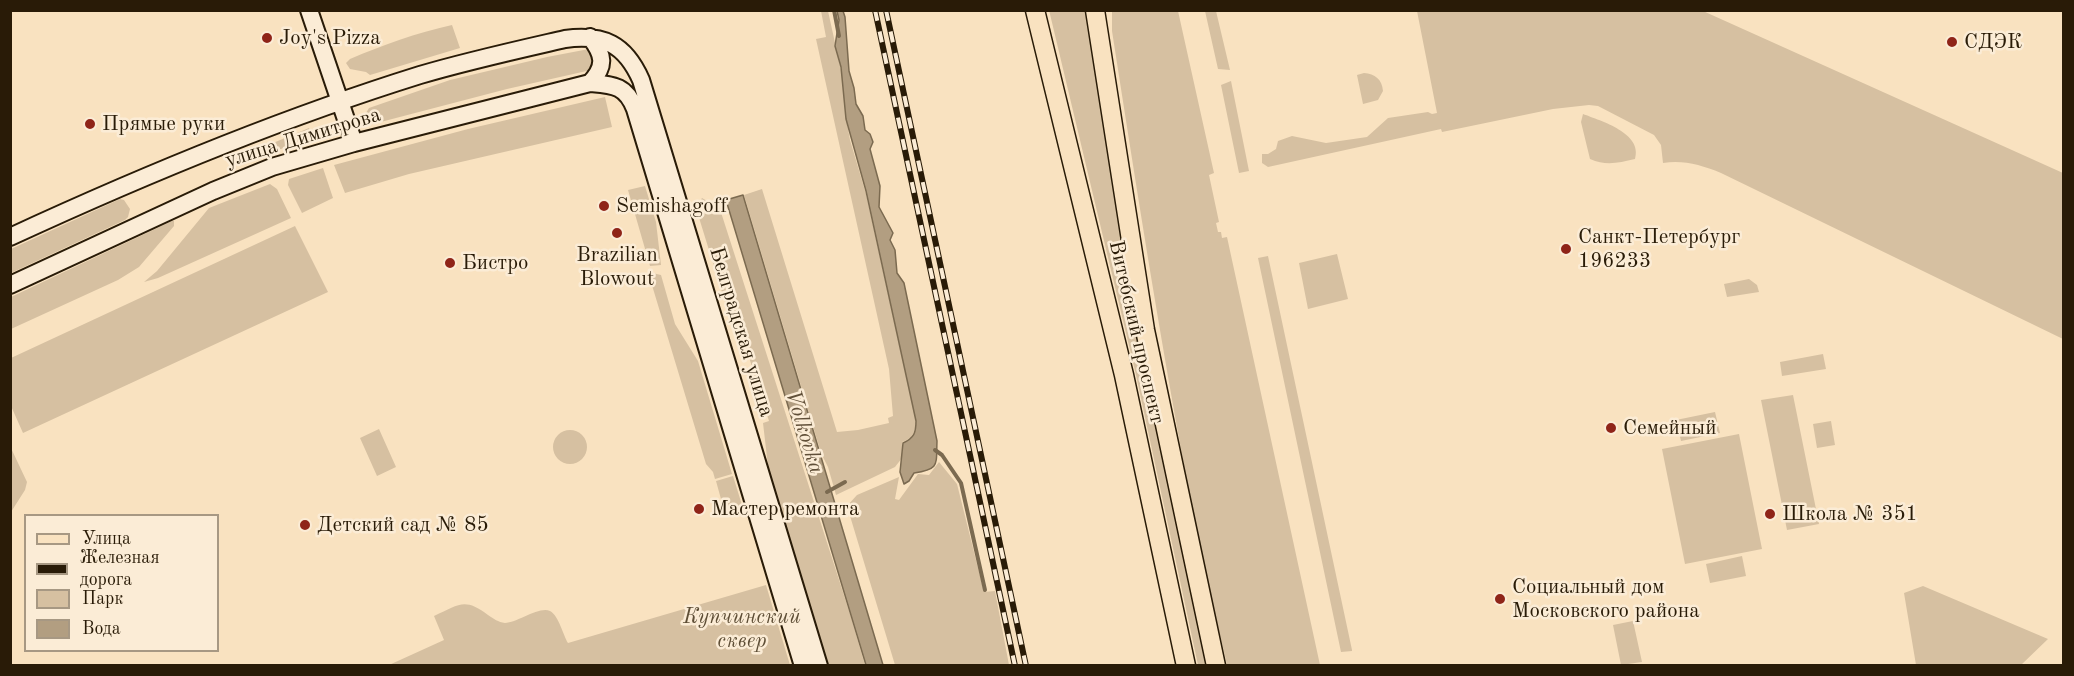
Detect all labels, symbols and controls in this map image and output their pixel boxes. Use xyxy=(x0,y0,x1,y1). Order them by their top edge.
place label: Joy's Pizza xyxy=(279,25,381,51)
place label: СДЭК xyxy=(1964,29,2022,55)
marker: Joy's Pizza xyxy=(260,31,274,45)
marker: СДЭК xyxy=(1945,35,1959,49)
street label: улица Димитрова xyxy=(222,102,384,174)
place label: Прямые руки xyxy=(102,111,225,137)
marker: Прямые руки xyxy=(83,117,97,131)
place label: Semishagoff xyxy=(616,193,728,219)
marker: Semishagoff xyxy=(597,199,611,213)
place label: Санкт-Петербург 196233 xyxy=(1578,224,1740,274)
marker: Brazilian Blowout xyxy=(610,226,624,240)
street label: Витебский проспект xyxy=(1103,238,1169,426)
place label: Brazilian Blowout xyxy=(576,242,658,292)
marker: Санкт-Петербург 196233 xyxy=(1559,242,1573,256)
street label: Белградская улица xyxy=(703,244,779,420)
place label: Бистро xyxy=(462,250,529,276)
marker: Бистро xyxy=(443,256,457,270)
water label: Volkovka xyxy=(779,387,829,477)
place label: Семейный xyxy=(1623,415,1716,441)
marker: Семейный xyxy=(1604,421,1618,435)
place label: Мастер ремонта xyxy=(711,496,859,522)
place label: Школа № 351 xyxy=(1782,501,1918,527)
marker: Мастер ремонта xyxy=(692,502,706,516)
marker: Школа № 351 xyxy=(1763,507,1777,521)
place label: Детский сад № 85 xyxy=(317,512,489,538)
legend xyxy=(24,514,219,652)
marker: Детский сад № 85 xyxy=(298,518,312,532)
text: Улица xyxy=(82,530,131,548)
text: Железная дорога xyxy=(80,549,160,589)
place label: Социальный дом Московского района xyxy=(1512,574,1700,624)
text: Парк xyxy=(82,590,123,608)
marker: Социальный дом Московского района xyxy=(1493,592,1507,606)
park label: Купчинский сквер xyxy=(683,604,801,654)
text: Вода xyxy=(82,620,121,638)

